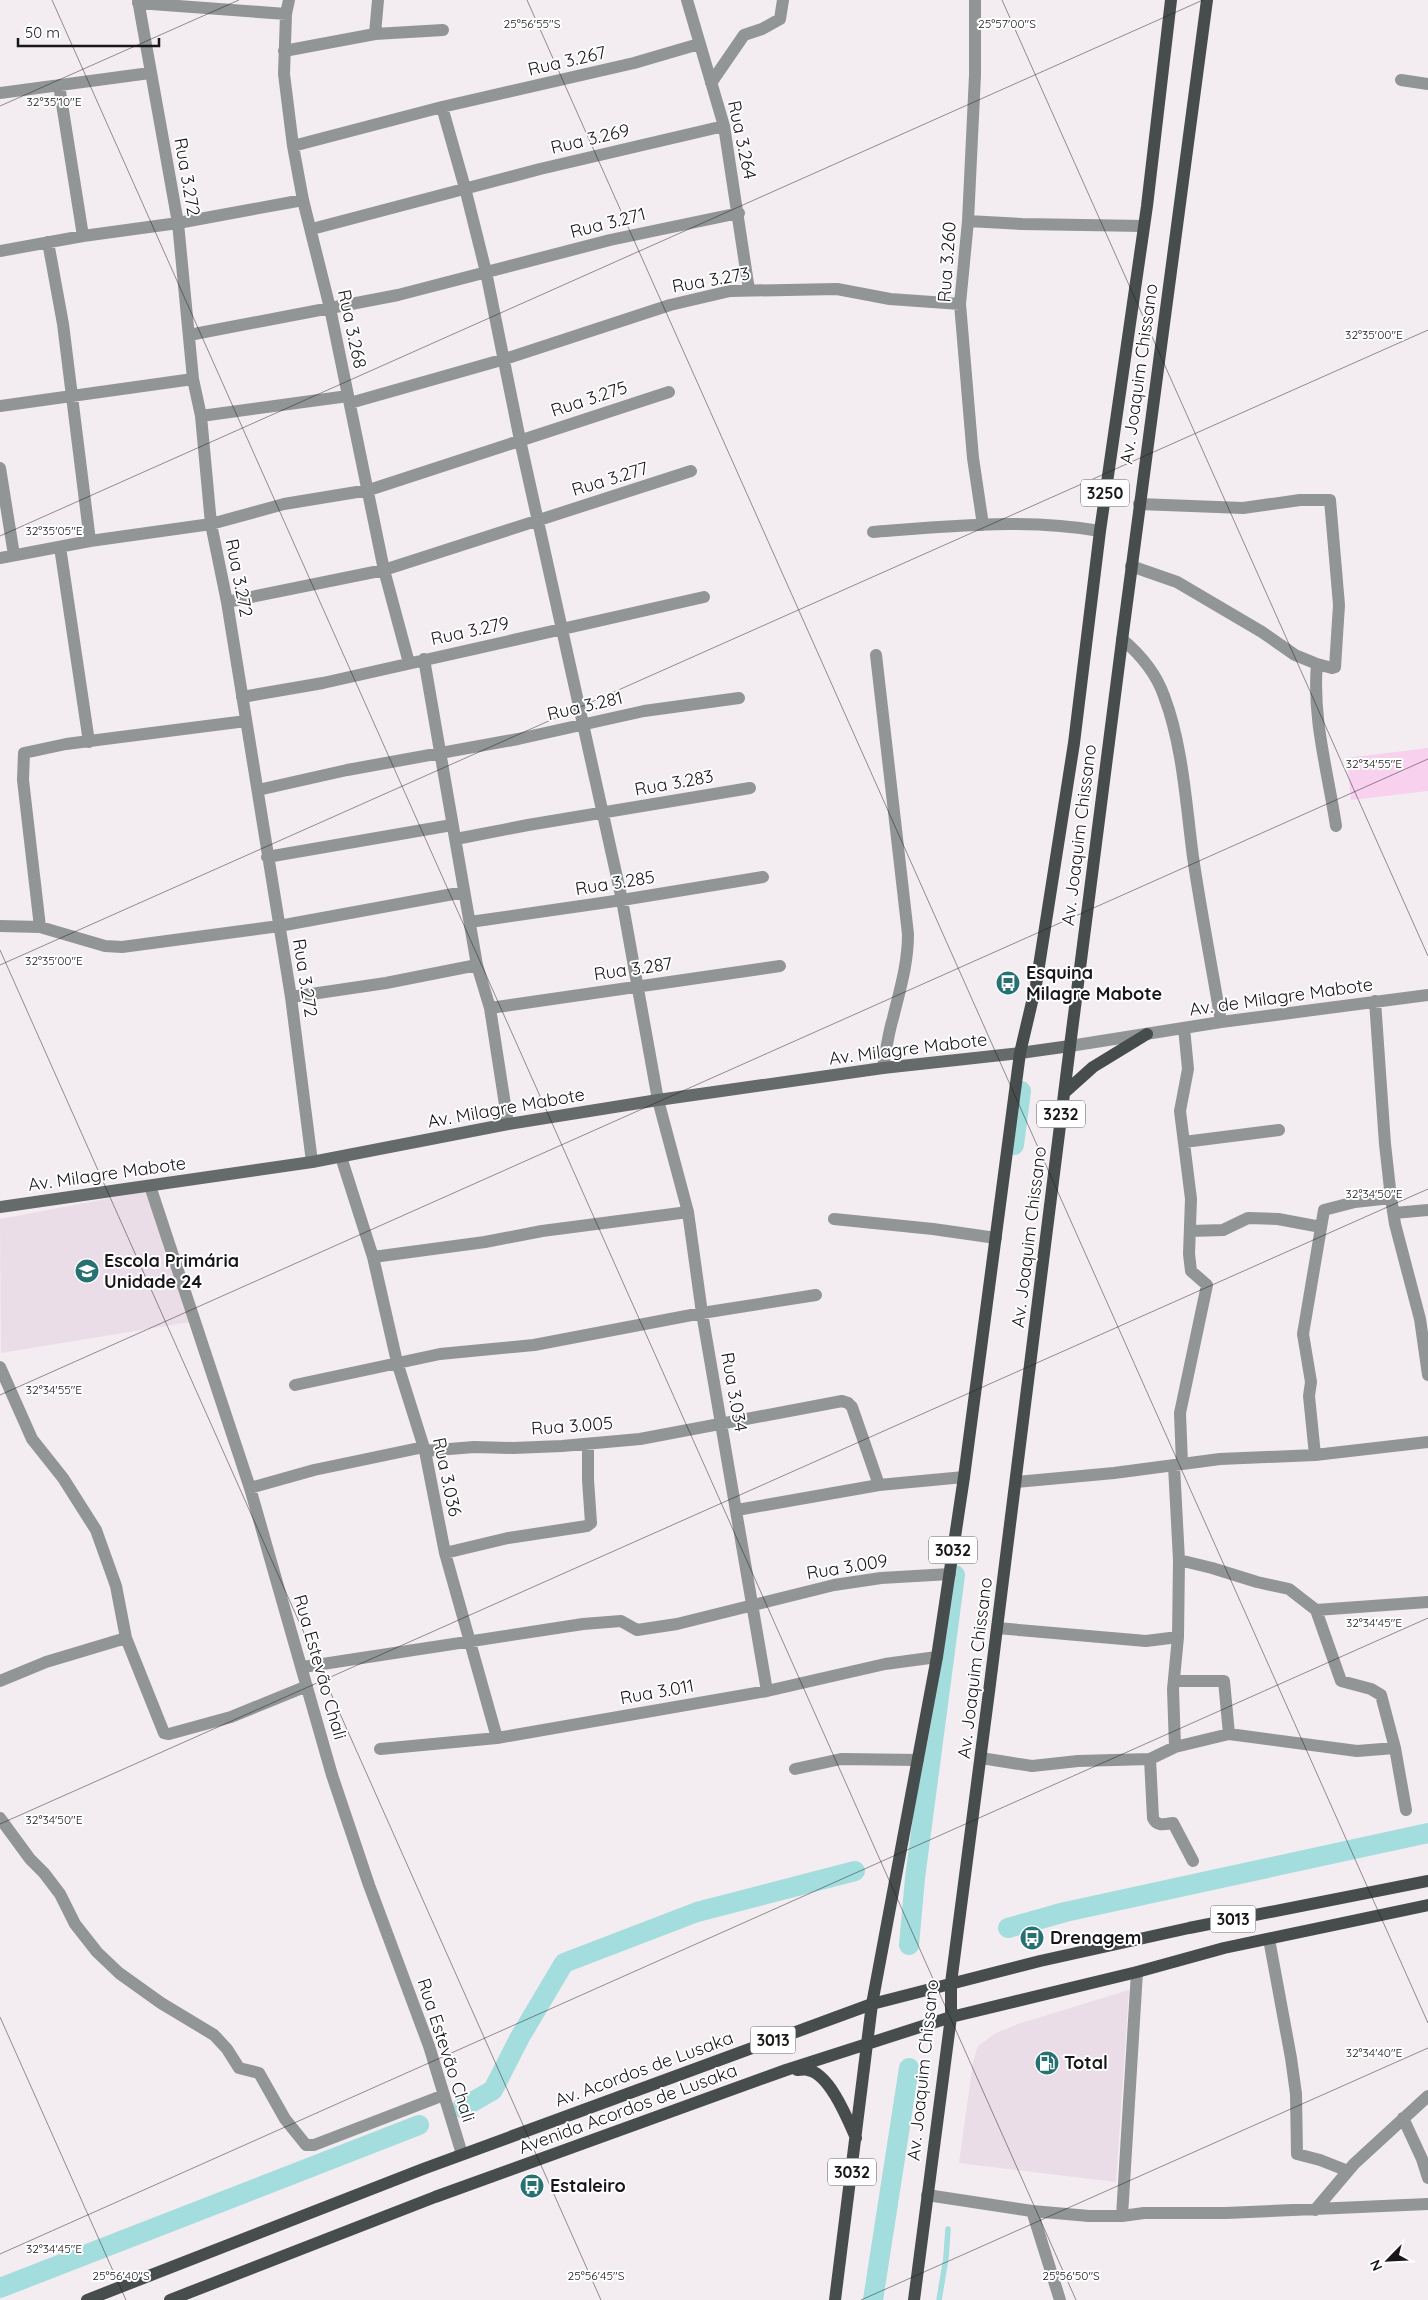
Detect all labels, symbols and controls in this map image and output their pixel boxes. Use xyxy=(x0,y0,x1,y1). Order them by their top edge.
scale bar xyxy=(18,15,159,47)
text: 25°56'55"S xyxy=(504,16,561,31)
text: 25°57'00"S xyxy=(978,16,1036,31)
text: 50 m xyxy=(25,23,60,42)
street label: Rua 3.267 xyxy=(526,40,608,81)
text: 32°35'10"E xyxy=(26,94,82,109)
street label: Rua 3.264 xyxy=(723,98,762,181)
street label: Rua 3.269 xyxy=(548,118,632,159)
street label: Rua 3.272 xyxy=(169,136,206,218)
street label: Rua 3.271 xyxy=(568,202,648,243)
street label: Rua 3.260 xyxy=(932,221,961,303)
street label: Rua 3.273 xyxy=(670,261,752,298)
street label: Av. Joaquim Chissano xyxy=(1114,282,1163,466)
street label: Rua 3.268 xyxy=(333,287,372,370)
text: 32°35'00"E xyxy=(1345,327,1403,342)
street label: Rua 3.275 xyxy=(548,375,630,422)
street label: Rua 3.277 xyxy=(569,456,651,501)
road number: 3250 xyxy=(1081,479,1129,506)
text: 32°35'05"E xyxy=(25,523,83,538)
street label: Rua 3.272 xyxy=(221,537,258,619)
street label: Rua 3.279 xyxy=(429,611,511,650)
street label: Rua 3.281 xyxy=(545,686,625,725)
street label: Av. Joaquim Chissano xyxy=(1056,743,1101,927)
text: 32°34'55"E xyxy=(1346,756,1402,771)
street label: Rua 3.283 xyxy=(633,764,715,801)
street label: Rua 3.285 xyxy=(574,865,656,900)
street label: Rua 3.272 xyxy=(288,937,323,1019)
street label: Rua 3.287 xyxy=(592,952,674,985)
text: 32°35'00"E xyxy=(25,953,83,968)
place label: Esquina Milagre Mabote xyxy=(1026,961,1162,1005)
bus stop icon: Esquina Milagre Mabote xyxy=(995,970,1021,996)
street label: Av. de Milagre Mabote xyxy=(1188,972,1374,1021)
street label: Av. Milagre Mabote xyxy=(828,1027,988,1070)
street label: Av. Milagre Mabote xyxy=(426,1082,586,1133)
road number: 3232 xyxy=(1037,1100,1085,1128)
street label: Av. Joaquim Chissano xyxy=(1006,1145,1051,1329)
street label: Av. Milagre Mabote xyxy=(26,1151,187,1196)
text: 32°34'50"E xyxy=(1346,1186,1403,1201)
place label: Escola Primária Unidade 24 xyxy=(104,1249,239,1293)
school or university icon: Escola Primária Unidade 24 xyxy=(74,1258,100,1284)
street label: Rua 3.034 xyxy=(716,1350,753,1433)
text: 32°34'55"E xyxy=(26,1382,82,1397)
street label: Rua 3.005 xyxy=(530,1411,614,1440)
street label: Rua 3.036 xyxy=(428,1435,467,1519)
road number: 3032 xyxy=(929,1536,977,1564)
street label: Rua 3.009 xyxy=(805,1549,889,1584)
street label: Av. Joaquim Chissano xyxy=(952,1576,997,1760)
street label: Rua Estevão Chali xyxy=(289,1592,352,1742)
text: 32°34'45"E xyxy=(1346,1615,1402,1630)
street label: Rua 3.011 xyxy=(618,1674,696,1709)
text: 32°34'50"E xyxy=(26,1812,83,1827)
road number: 3013 xyxy=(1210,1906,1256,1932)
bus stop icon: Drenagem xyxy=(1019,1925,1045,1951)
place label: Drenagem xyxy=(1050,1926,1141,1949)
street label: Rua Estevão Chali xyxy=(412,1975,481,2125)
street label: Av. Joaquim Chissano xyxy=(902,1978,943,2162)
street label: Av. Acordos de Lusaka xyxy=(552,2026,736,2112)
road number: 3013 xyxy=(750,2026,796,2054)
text: 32°34'40"E xyxy=(1346,2045,1403,2060)
fuel station icon: Total xyxy=(1034,2050,1060,2076)
place label: Total xyxy=(1064,2051,1108,2074)
street label: Avenida Acordos de Lusaka xyxy=(515,2058,740,2159)
road number: 3032 xyxy=(828,2158,876,2186)
bus stop icon: Estaleiro xyxy=(519,2173,545,2199)
place label: Estaleiro xyxy=(550,2174,626,2197)
north arrow xyxy=(1363,2235,1413,2285)
text: 32°34'45"E xyxy=(26,2241,82,2256)
text: N xyxy=(1366,2257,1386,2274)
text: 25°56'40"S xyxy=(92,2268,150,2283)
text: 25°56'45"S xyxy=(568,2268,625,2283)
text: 25°56'50"S xyxy=(1042,2268,1100,2283)

